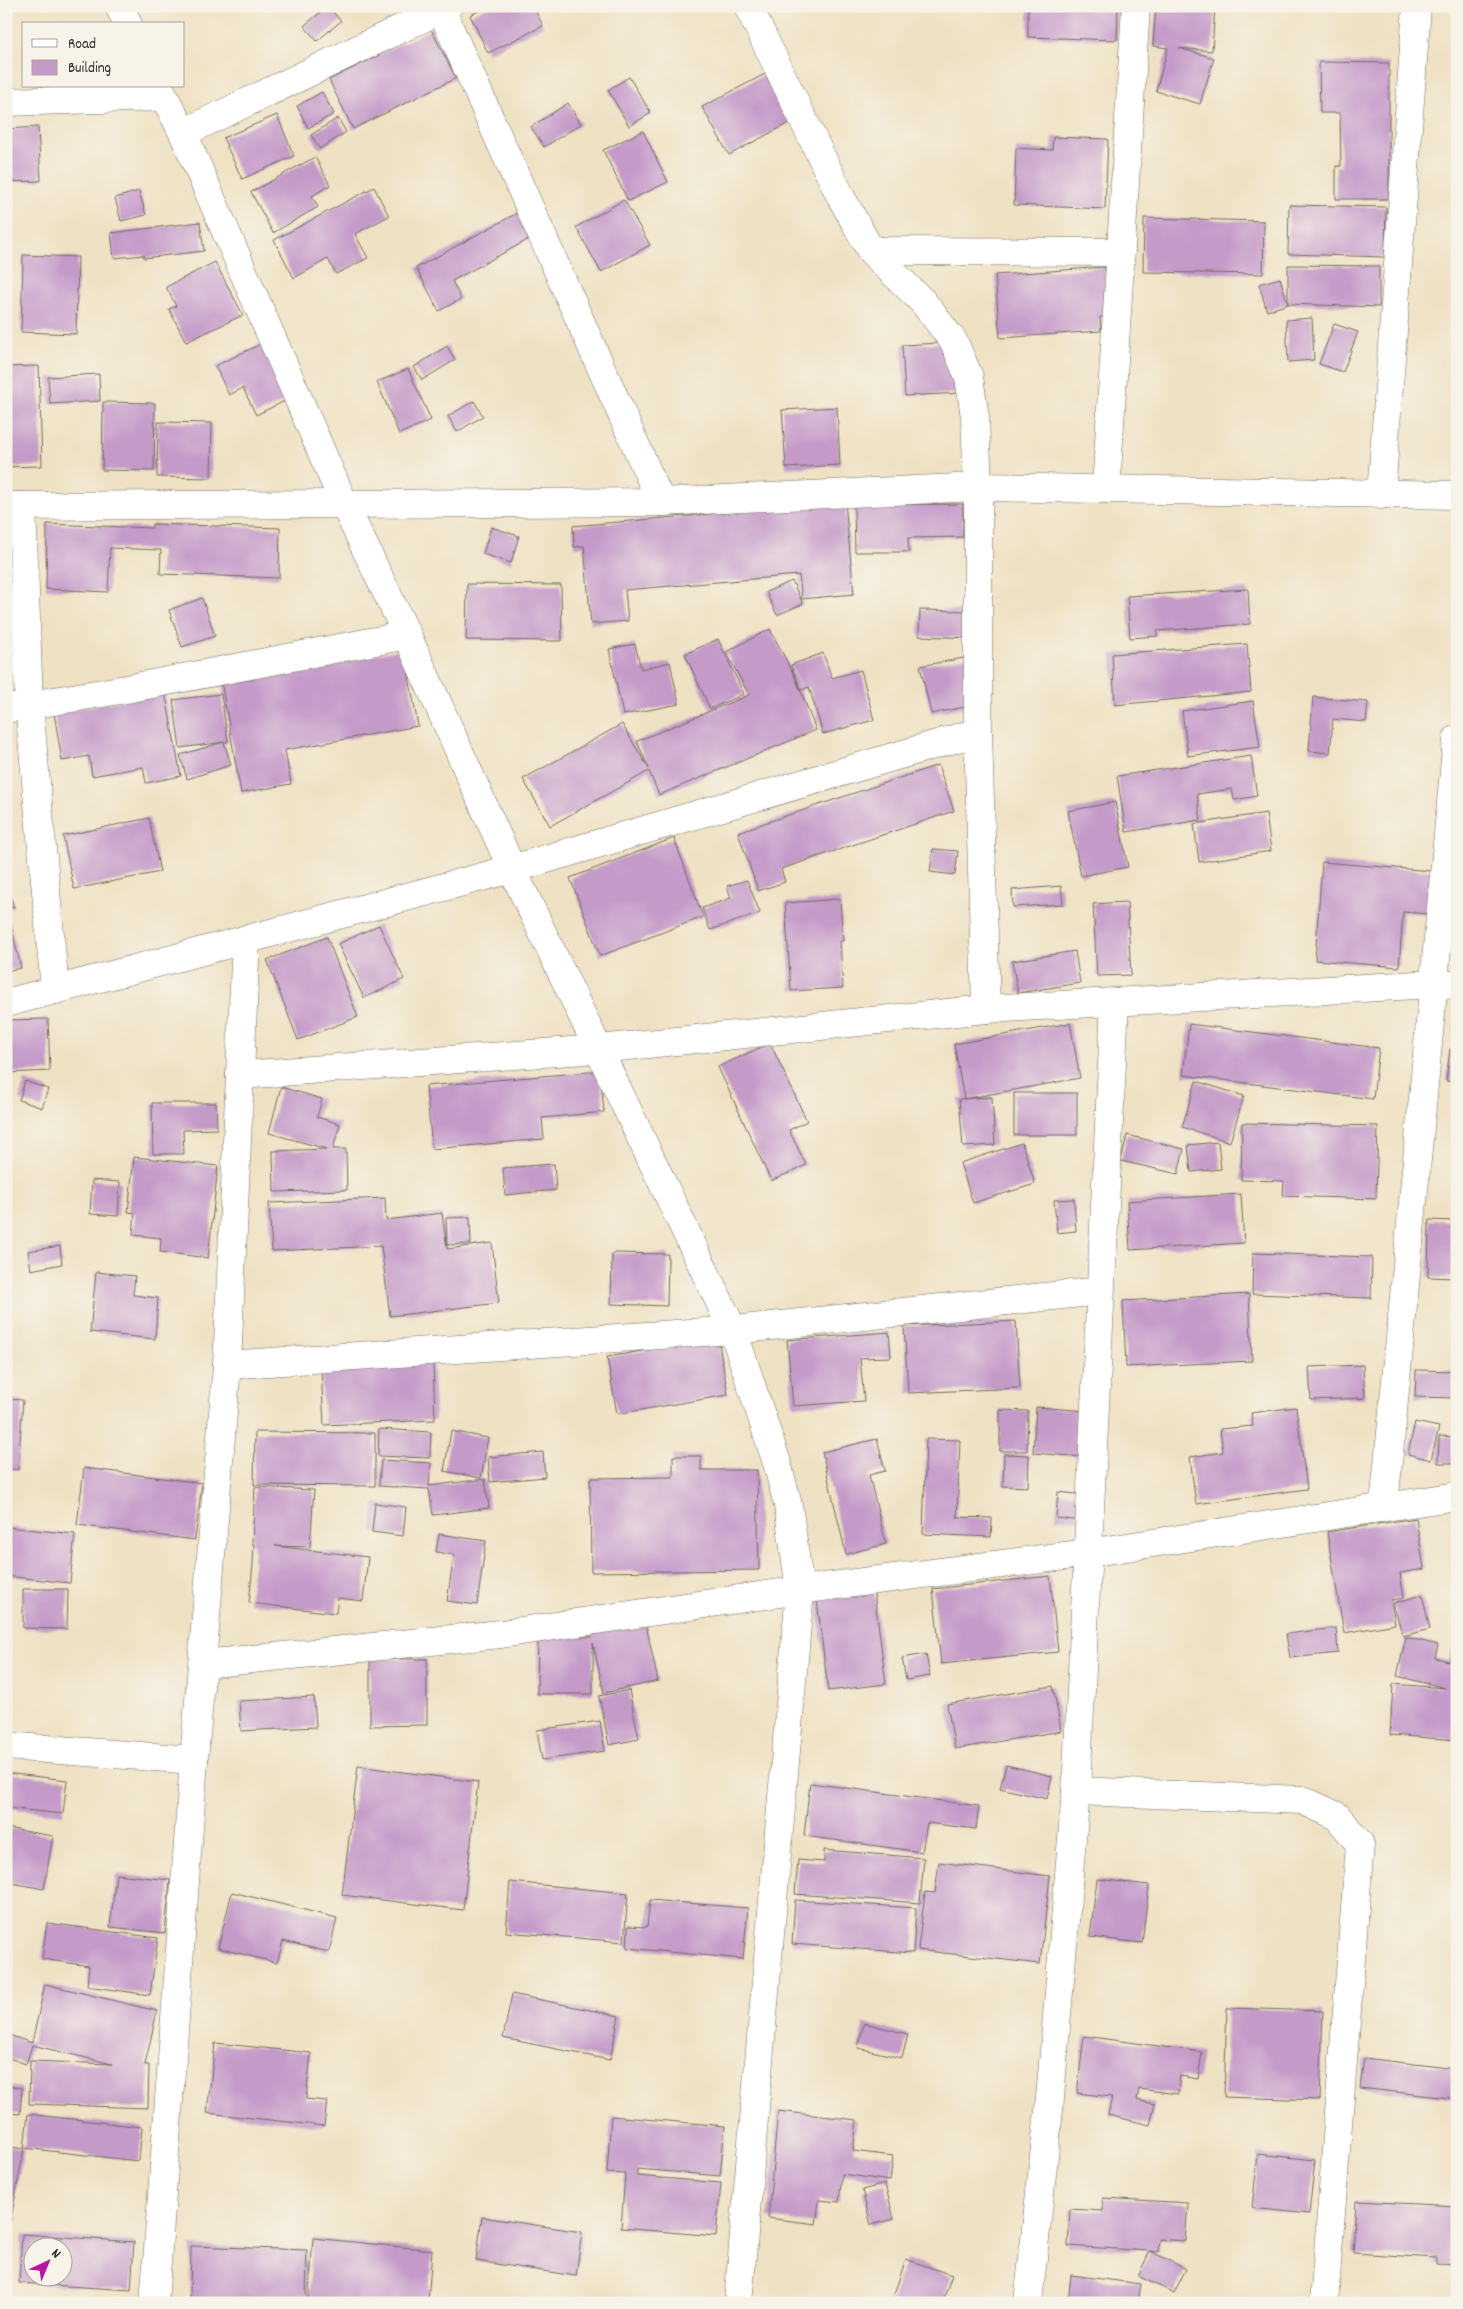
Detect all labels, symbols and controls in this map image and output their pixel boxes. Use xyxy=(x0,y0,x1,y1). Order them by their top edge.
legend xyxy=(22,22,185,88)
text: Road xyxy=(68,34,96,56)
text: Building xyxy=(68,58,111,80)
north arrow xyxy=(22,2236,72,2286)
text: N xyxy=(46,2244,65,2264)

